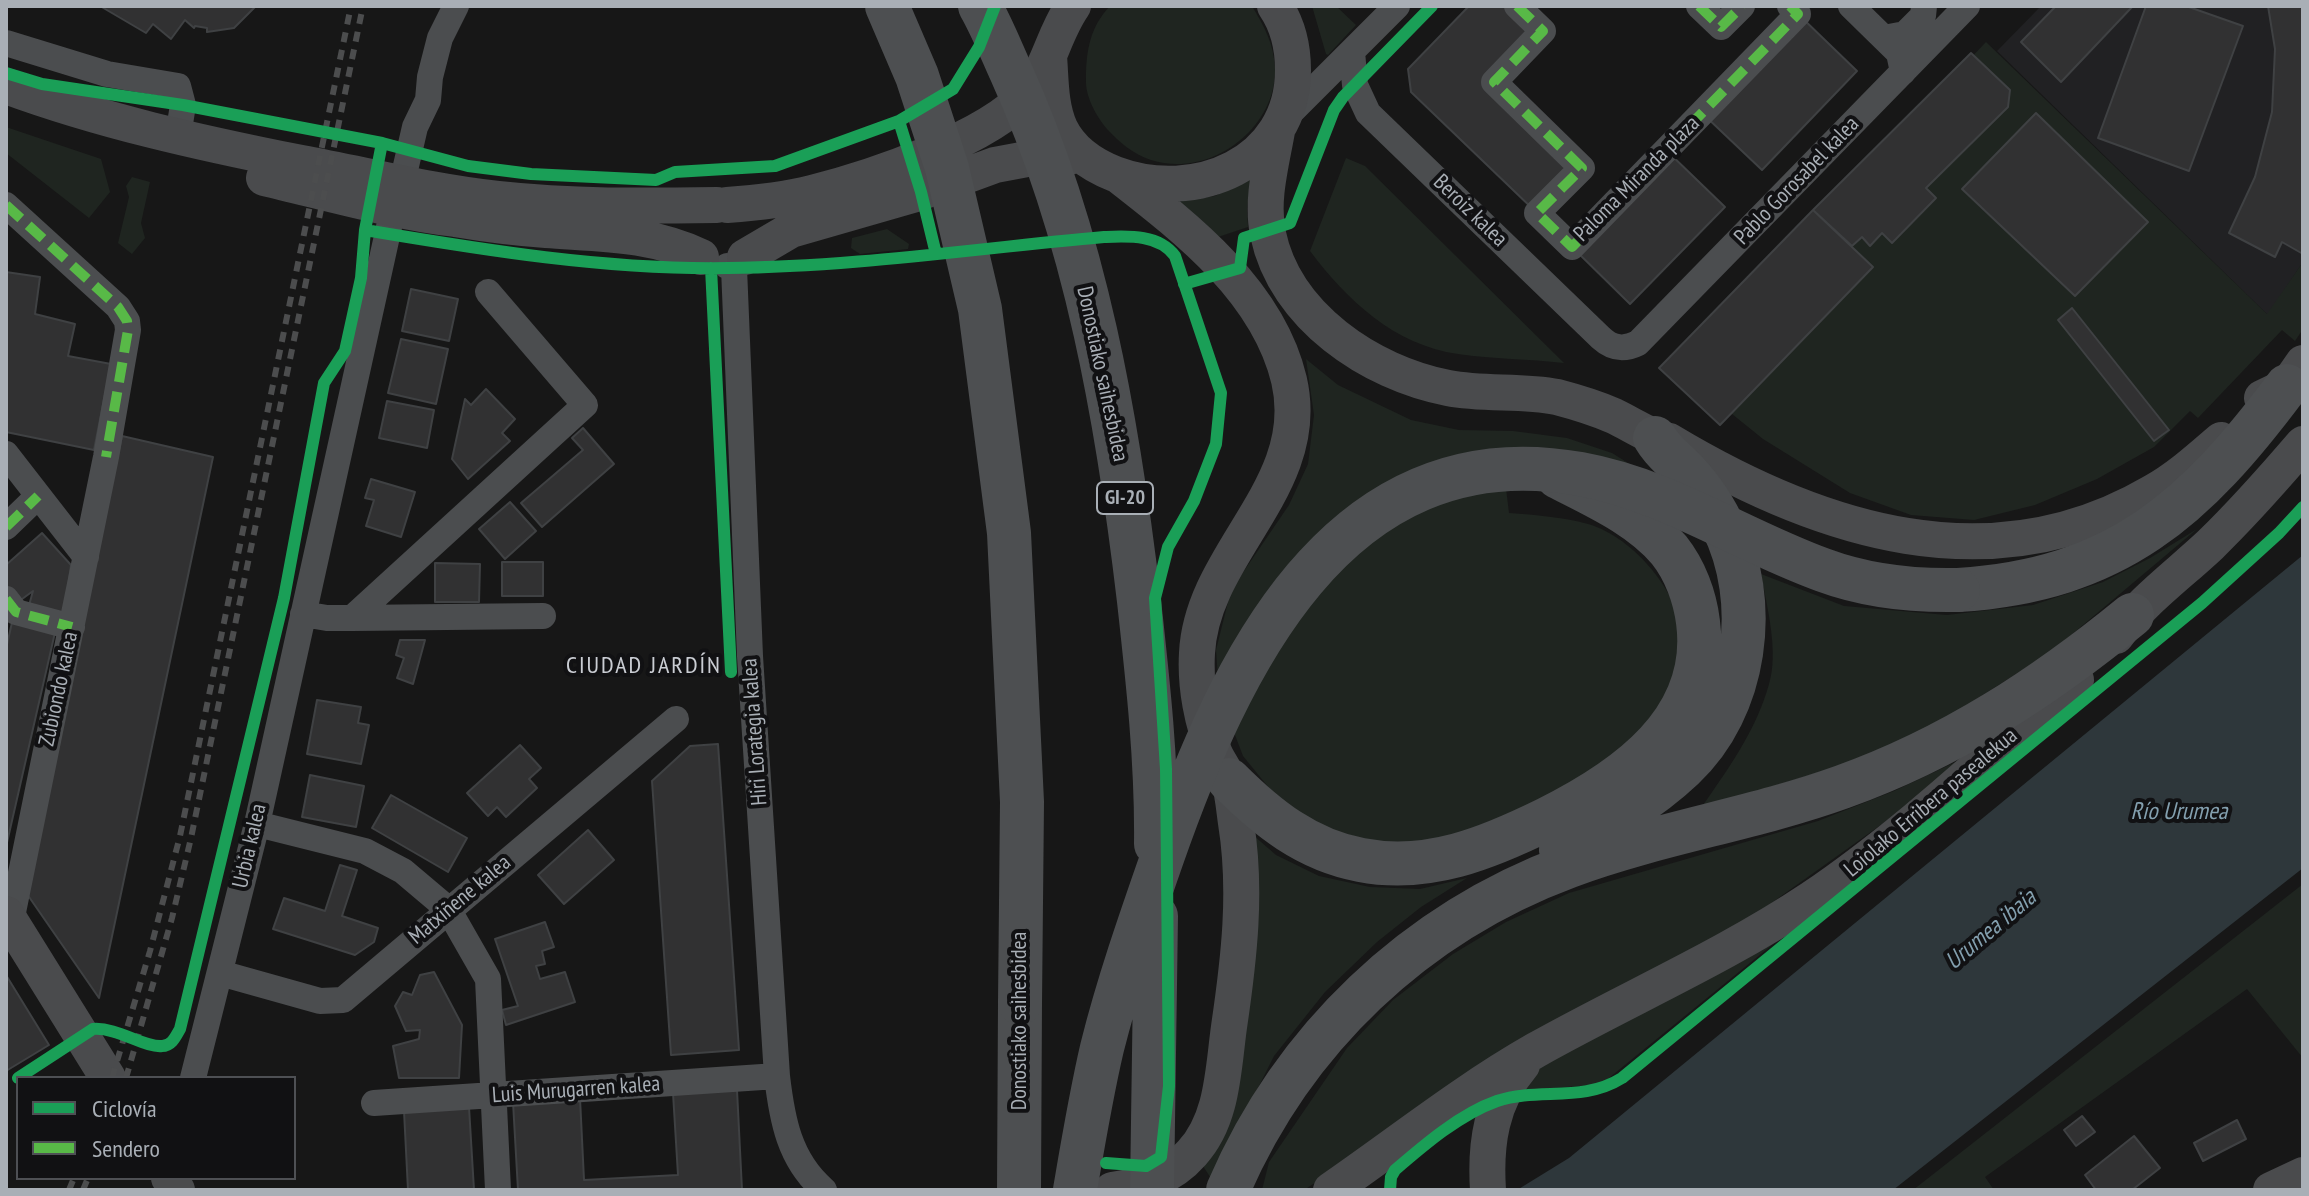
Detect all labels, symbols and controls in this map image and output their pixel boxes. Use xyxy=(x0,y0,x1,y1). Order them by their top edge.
street label: Paloma Miranda plaza xyxy=(1569,111,1705,247)
street label: Pablo Gorosabel kalea xyxy=(1729,111,1865,251)
street label: Beroiz kalea xyxy=(1427,169,1513,253)
street label: Donostiako saihesbidea xyxy=(1071,284,1133,464)
road number: GI-20 xyxy=(1097,482,1153,514)
street label: Zubiondo kalea xyxy=(34,629,84,749)
district label: CIUDAD JARDÍN xyxy=(566,652,722,680)
street label: Hiri Lorategia kalea xyxy=(737,658,773,806)
street label: Loiolako Erribera pasealekua xyxy=(1839,723,2023,883)
water label: Río Urumea xyxy=(2131,798,2227,826)
street label: Urbia kalea xyxy=(228,801,272,891)
street label: Matxiñene kalea xyxy=(404,850,516,950)
water label: Urumea ibaia xyxy=(1940,884,2042,976)
street label: Donostiako saihesbidea xyxy=(1007,932,1033,1110)
street label: Luis Murugarren kalea xyxy=(491,1071,661,1109)
legend xyxy=(16,1076,296,1180)
text: Ciclovía xyxy=(92,1093,157,1124)
text: Sendero xyxy=(92,1133,160,1164)

